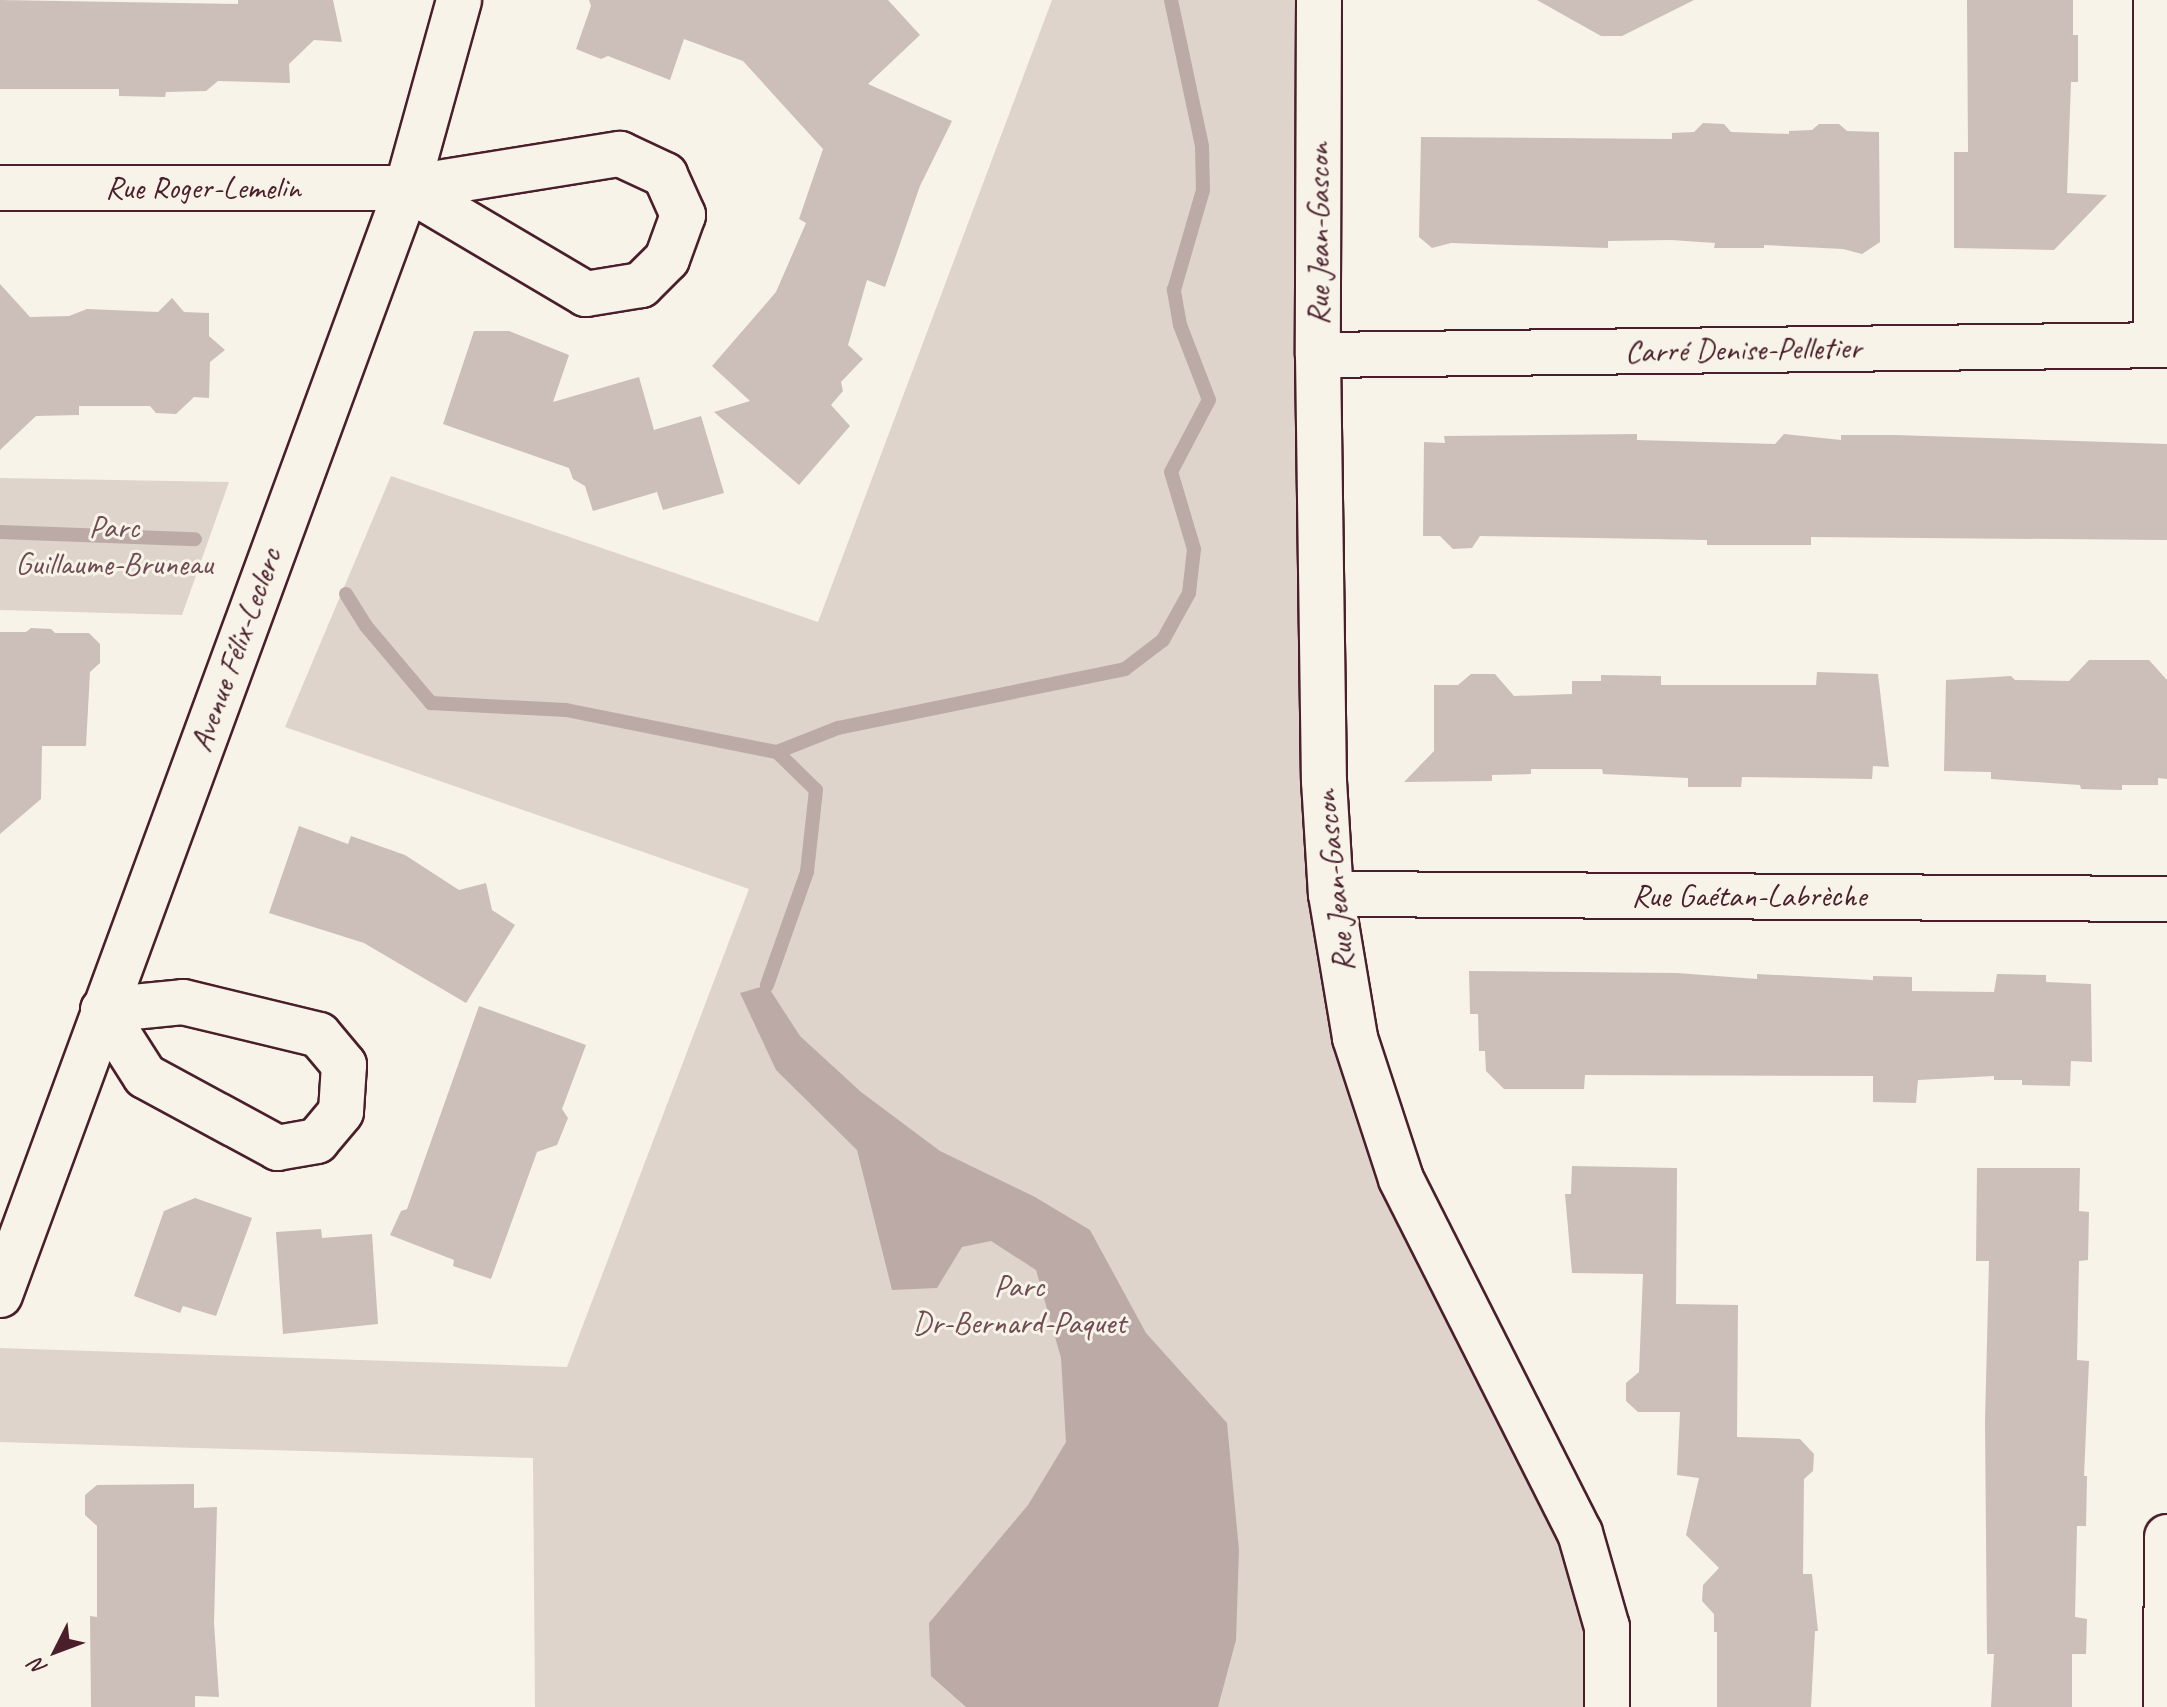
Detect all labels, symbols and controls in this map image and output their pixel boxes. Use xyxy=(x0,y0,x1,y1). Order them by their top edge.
street label: Rue Jean-Gascon xyxy=(1300,143,1338,325)
street label: Rue Roger-Lemelin xyxy=(105,169,301,207)
street label: Carré Denise-Pelletier xyxy=(1625,329,1861,371)
park label: Parc Guillaume-Bruneau xyxy=(15,509,213,584)
street label: Avenue Félix-Leclerc xyxy=(182,543,290,757)
street label: Rue Jean-Gascon xyxy=(1306,789,1364,973)
street label: Rue Gaétan-Labrèche xyxy=(1631,877,1867,915)
park label: Parc Dr-Bernard-Paquet xyxy=(912,1268,1126,1343)
north arrow xyxy=(16,1611,96,1691)
text: N xyxy=(23,1653,53,1681)

